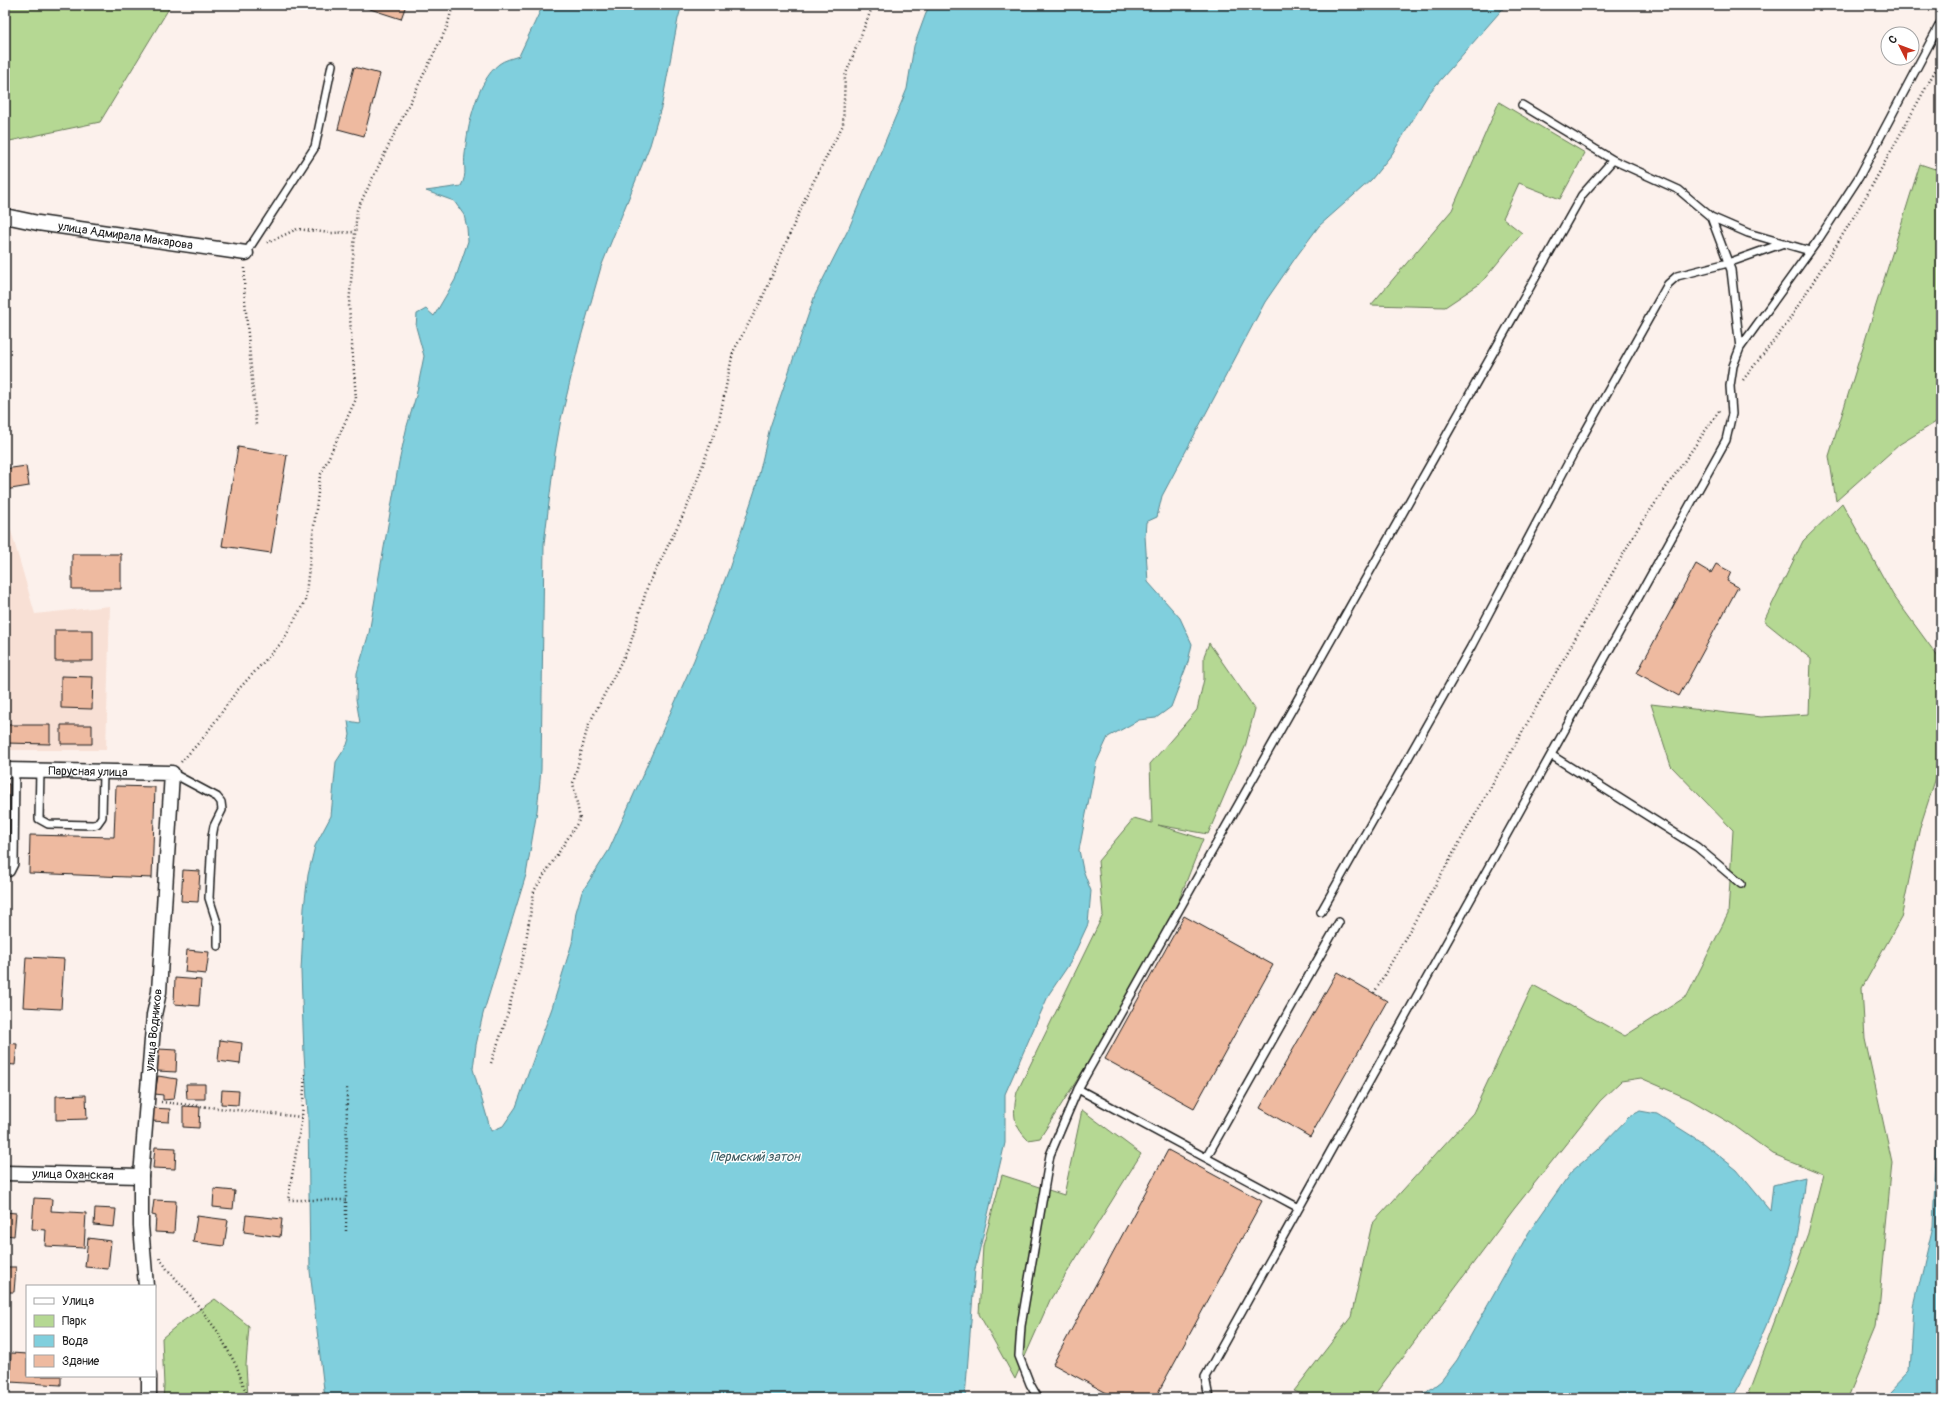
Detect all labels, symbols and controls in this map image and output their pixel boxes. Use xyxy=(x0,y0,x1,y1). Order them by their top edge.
north arrow xyxy=(1880,26,1920,66)
text: С xyxy=(1886,33,1900,47)
street label: улица Адмирала Макарова xyxy=(56,218,194,253)
street label: Парусная улица xyxy=(48,763,128,780)
street label: улица Водников xyxy=(142,988,166,1073)
water label: Пермский затон xyxy=(710,1149,801,1165)
street label: улица Оханская xyxy=(31,1166,114,1183)
legend xyxy=(26,1285,156,1377)
text: Улица xyxy=(62,1294,94,1309)
text: Парк xyxy=(62,1314,87,1329)
text: Вода xyxy=(62,1334,88,1349)
text: Здание xyxy=(62,1354,99,1369)

